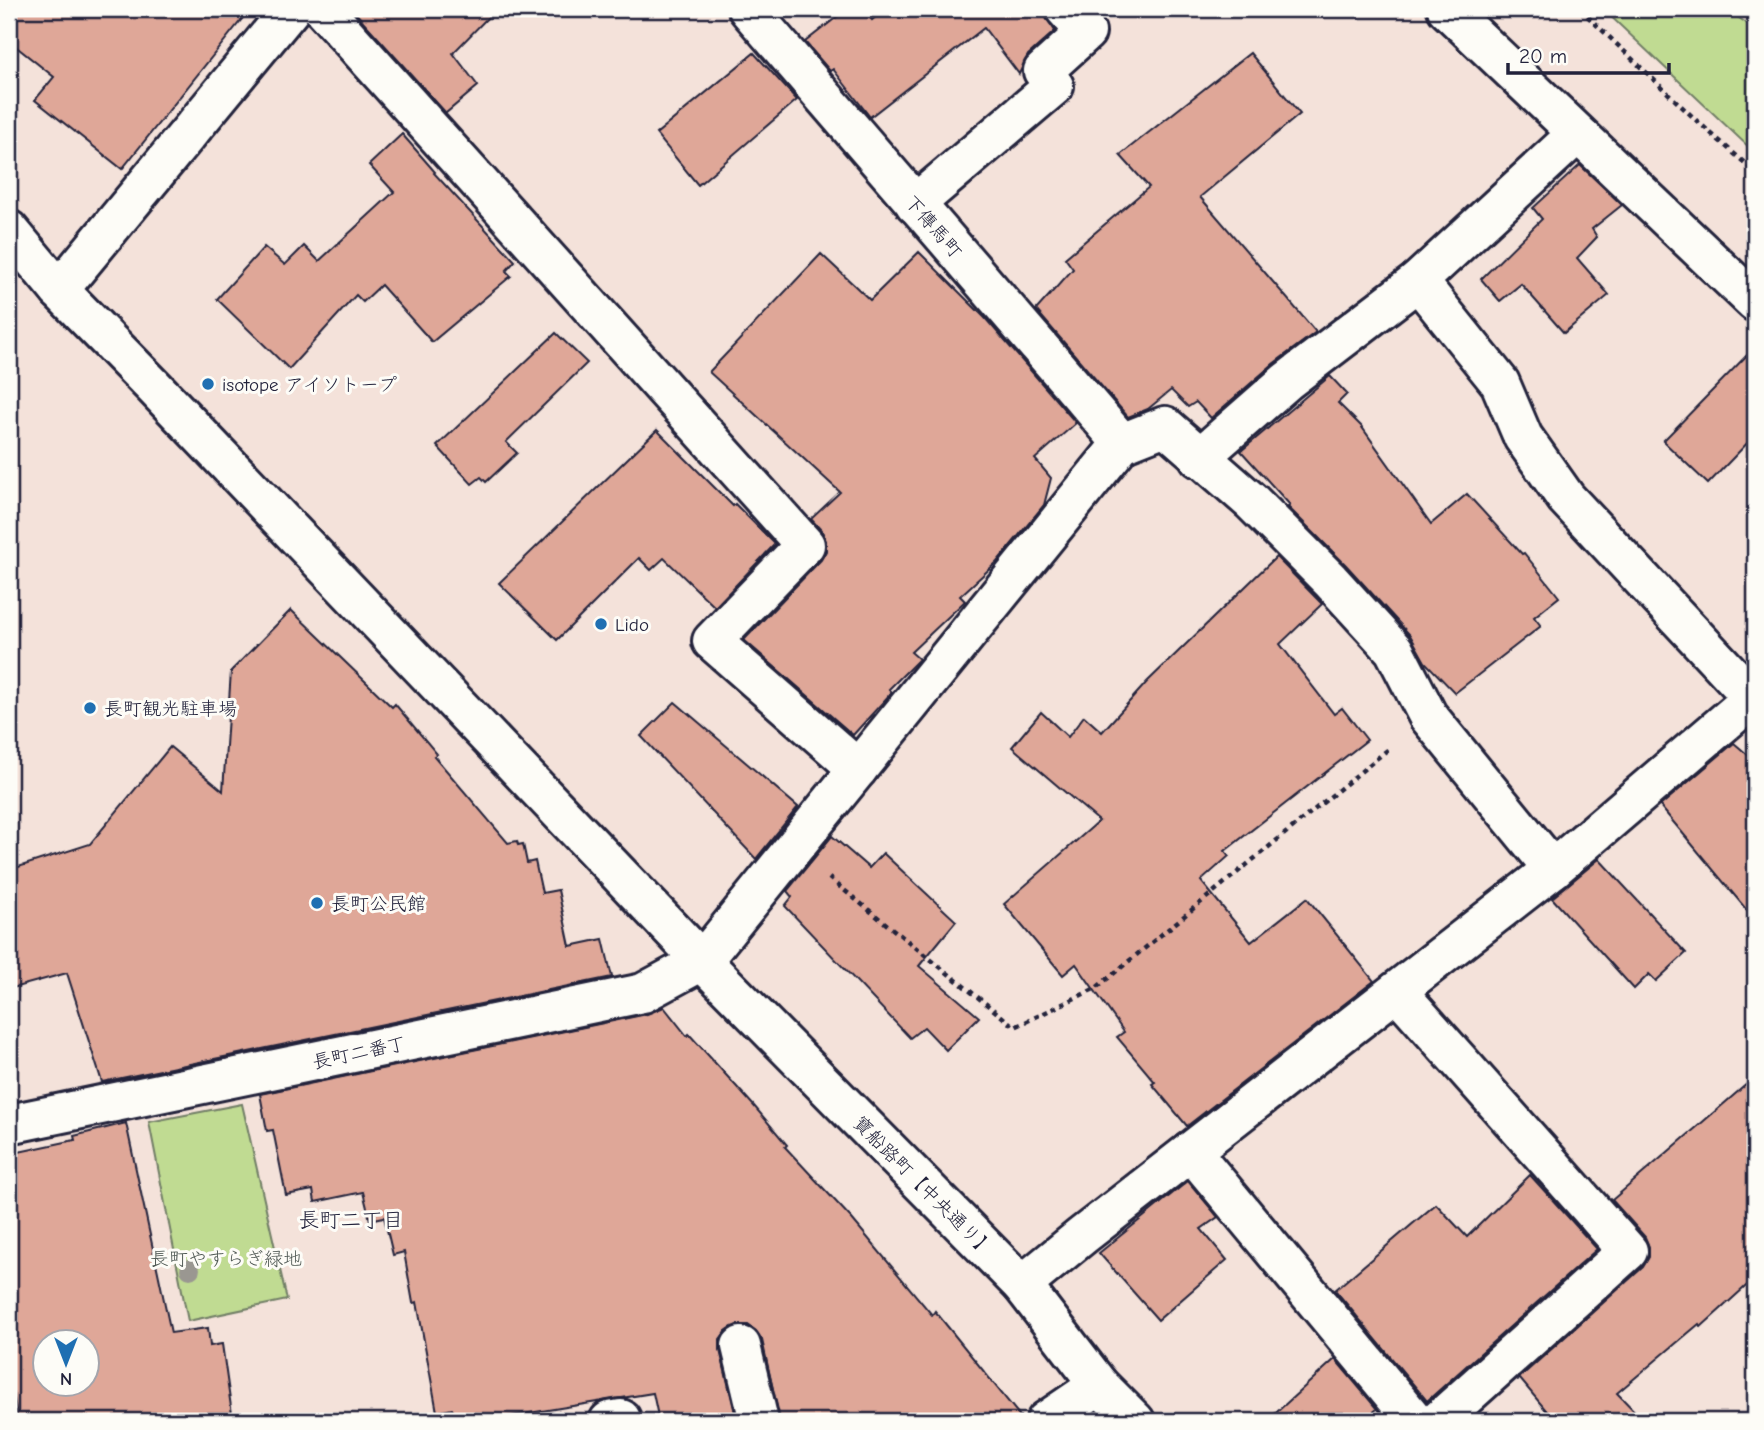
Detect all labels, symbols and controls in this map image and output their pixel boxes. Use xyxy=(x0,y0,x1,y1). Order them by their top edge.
scale bar xyxy=(1508,32,1670,76)
text: 20 m xyxy=(1519,44,1567,68)
street label: 下傳馬町 xyxy=(900,191,966,263)
place label: isotope アイソトープ xyxy=(222,374,397,396)
marker: isotope アイソトープ xyxy=(200,376,216,392)
place label: Lido xyxy=(615,614,649,636)
marker: Lido xyxy=(593,616,609,632)
place label: 長町観光駐車場 xyxy=(104,698,237,720)
marker: 長町観光駐車場 xyxy=(82,700,98,716)
place label: 長町公民館 xyxy=(331,893,426,915)
marker: 長町公民館 xyxy=(309,895,325,911)
street label: 長町二番丁 xyxy=(310,1032,408,1074)
street label: 寶船路町【中央通り】 xyxy=(848,1112,998,1262)
district label: 長町二丁目 xyxy=(299,1208,404,1232)
park label: 長町やすらぎ緑地 xyxy=(150,1248,302,1270)
north arrow xyxy=(32,1328,102,1398)
text: N xyxy=(60,1368,72,1390)

